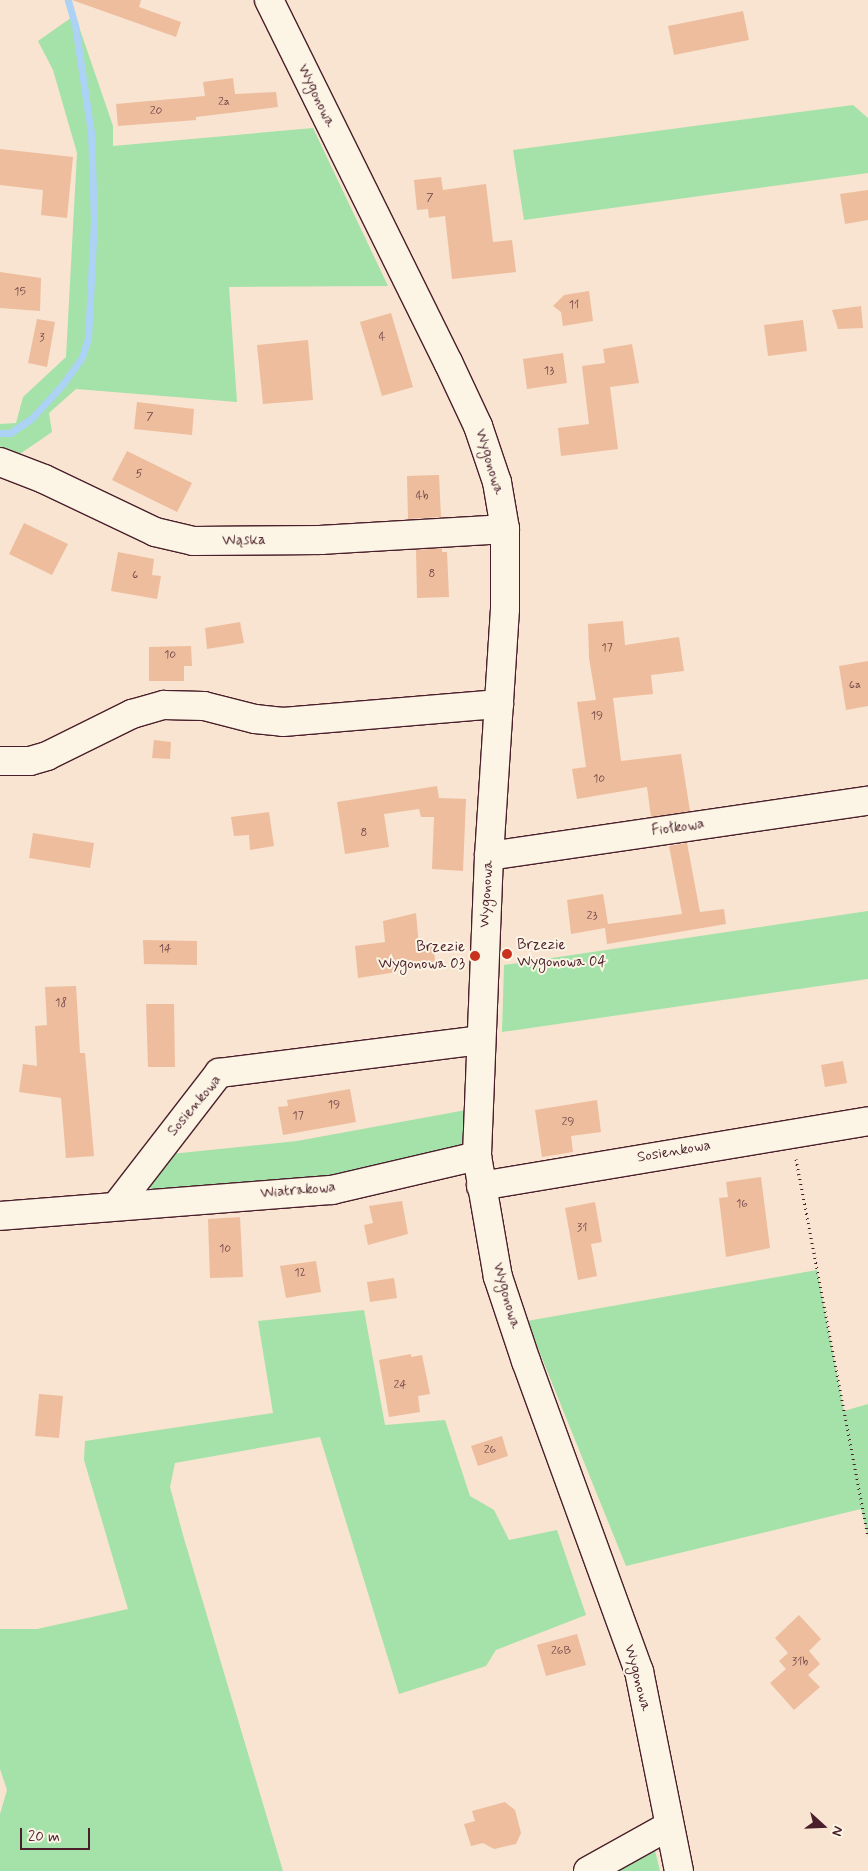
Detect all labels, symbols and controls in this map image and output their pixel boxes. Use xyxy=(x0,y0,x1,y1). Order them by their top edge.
street label: Wygonowa xyxy=(293,62,339,130)
house number: 2a xyxy=(218,96,230,110)
house number: 20 xyxy=(150,105,162,119)
house number: 7 xyxy=(426,192,434,206)
house number: 15 xyxy=(14,286,26,300)
house number: 11 xyxy=(569,299,579,313)
house number: 4 xyxy=(379,331,385,345)
house number: 3 xyxy=(39,332,45,346)
house number: 13 xyxy=(544,365,554,379)
house number: 7 xyxy=(146,411,154,425)
street label: Wygonowa xyxy=(470,427,508,497)
house number: 5 xyxy=(135,468,143,482)
house number: 4b xyxy=(416,490,428,504)
street label: Wąska xyxy=(222,532,266,550)
house number: 8 xyxy=(429,568,435,582)
house number: 6 xyxy=(132,569,138,583)
house number: 17 xyxy=(601,642,613,656)
house number: 10 xyxy=(164,649,176,663)
house number: 6a xyxy=(849,679,861,693)
house number: 19 xyxy=(591,710,603,724)
house number: 10 xyxy=(593,773,605,787)
street label: Fiołkowa xyxy=(650,815,706,841)
house number: 8 xyxy=(361,827,367,841)
street label: Wygonowa xyxy=(476,860,498,928)
house number: 23 xyxy=(587,910,597,924)
place label: Brzezie Wygonowa 04 xyxy=(517,936,606,971)
place label: Brzezie Wygonowa 03 xyxy=(378,938,465,973)
house number: 14 xyxy=(159,943,171,957)
marker: Brzezie Wygonowa 04 xyxy=(501,948,513,960)
marker: Brzezie Wygonowa 03 xyxy=(469,950,481,962)
house number: 18 xyxy=(55,997,67,1011)
street label: Sosienkowa xyxy=(164,1072,226,1140)
house number: 19 xyxy=(328,1099,340,1113)
house number: 17 xyxy=(292,1110,304,1124)
house number: 29 xyxy=(561,1116,575,1130)
street label: Sosienkowa xyxy=(636,1137,712,1167)
street label: Wiatrakowa xyxy=(260,1179,336,1203)
house number: 16 xyxy=(736,1198,748,1212)
house number: 31 xyxy=(577,1222,587,1236)
house number: 10 xyxy=(219,1243,231,1257)
street label: Wygonowa xyxy=(488,1261,524,1331)
house number: 12 xyxy=(294,1267,306,1281)
house number: 24 xyxy=(393,1379,407,1393)
house number: 26 xyxy=(484,1444,496,1458)
street label: Wygonowa xyxy=(620,1643,654,1713)
house number: 26B xyxy=(551,1645,571,1659)
house number: 31b xyxy=(792,1656,808,1670)
north arrow xyxy=(798,1801,848,1851)
scale bar xyxy=(22,1818,92,1850)
text: N xyxy=(827,1824,847,1839)
text: 20 m xyxy=(28,1827,60,1847)

